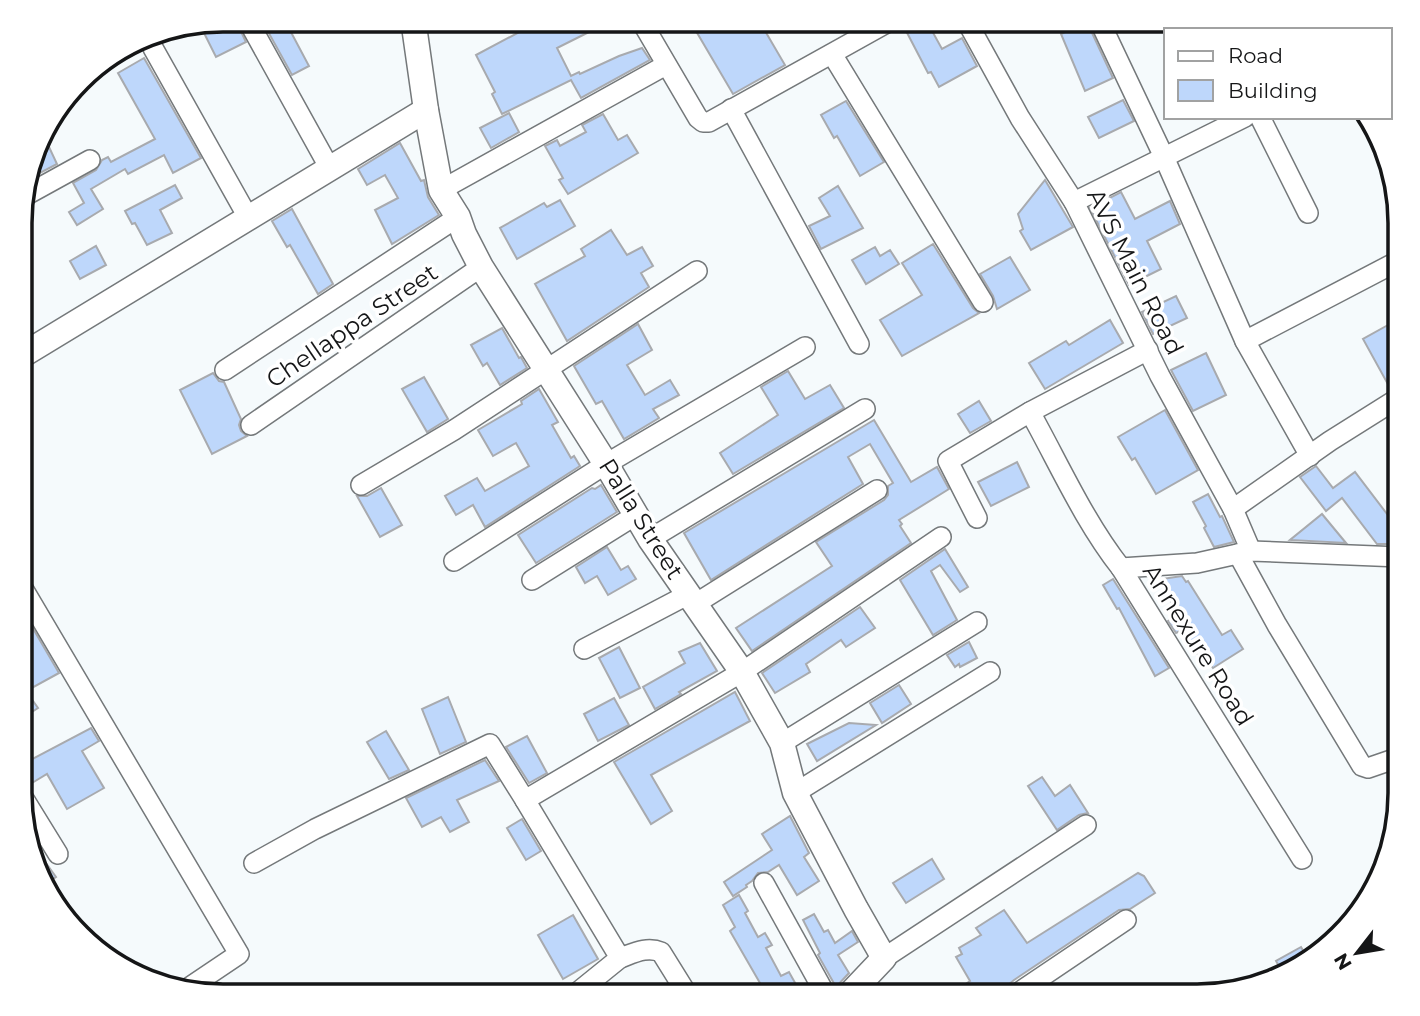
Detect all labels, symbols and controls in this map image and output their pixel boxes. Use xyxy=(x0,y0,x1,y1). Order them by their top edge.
legend xyxy=(1164,28,1392,119)
text: Road xyxy=(1228,43,1283,68)
text: Building xyxy=(1228,78,1318,103)
street label: AVS Main Road xyxy=(1081,184,1190,360)
street label: Chellappa Street xyxy=(261,257,443,394)
street label: Palla Street xyxy=(593,453,690,585)
street label: Annexure Road xyxy=(1137,558,1260,731)
north arrow xyxy=(1322,918,1392,988)
text: N xyxy=(1329,949,1357,974)

